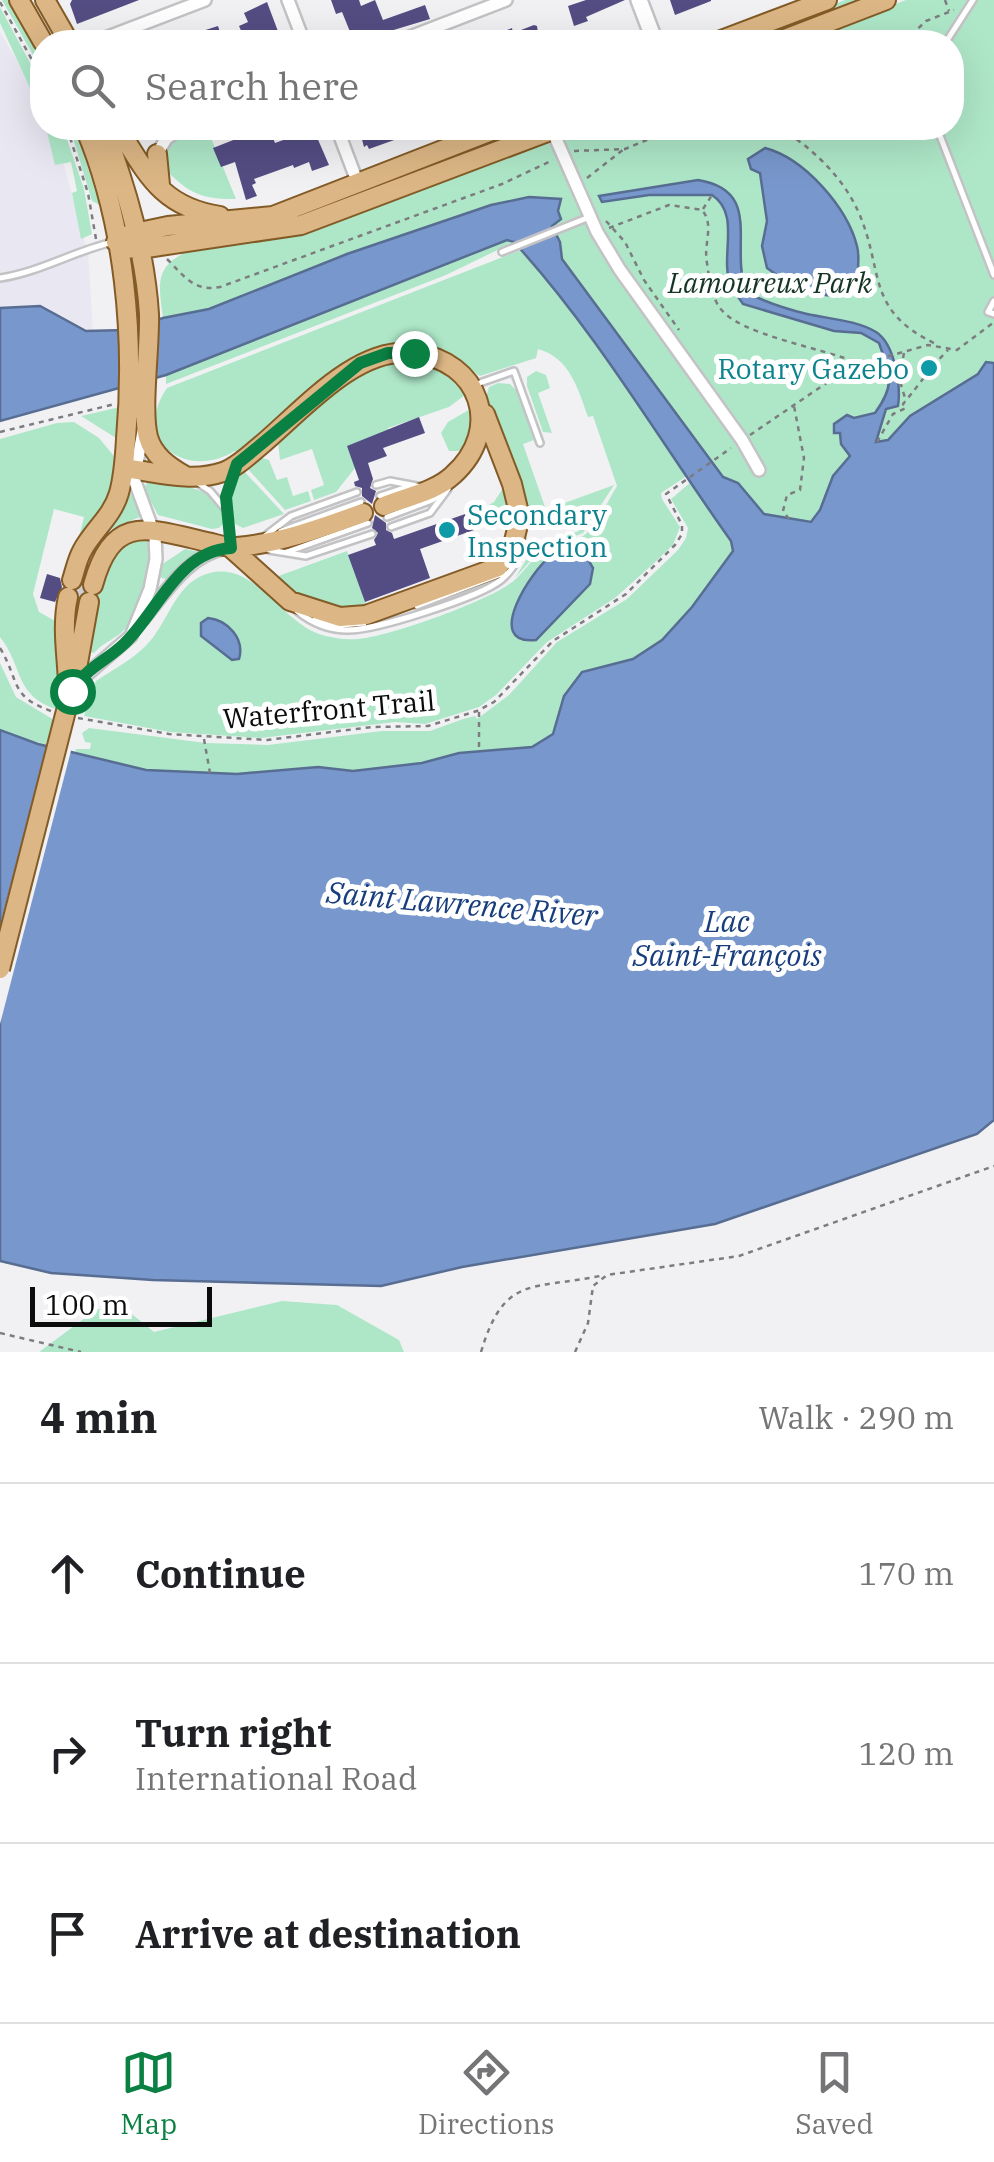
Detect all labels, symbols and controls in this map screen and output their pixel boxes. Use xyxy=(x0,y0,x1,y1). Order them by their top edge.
search box xyxy=(30,30,964,140)
icon: search xyxy=(65,58,120,113)
text: Search here xyxy=(145,61,359,110)
park label: Lamoureux Park xyxy=(667,264,872,301)
route end xyxy=(392,331,438,377)
place label: Rotary Gazebo xyxy=(717,350,909,387)
marker: Rotary Gazebo xyxy=(918,357,940,379)
place label: Secondary Inspection xyxy=(467,496,608,565)
marker: Secondary Inspection xyxy=(436,519,458,541)
route start xyxy=(50,669,96,715)
street label: Waterfront Trail xyxy=(221,681,437,737)
water label: Saint Lawrence River xyxy=(324,872,600,934)
water label: Lac Saint-François xyxy=(631,901,822,974)
scale bar xyxy=(30,1282,212,1326)
text: 100 m xyxy=(45,1286,129,1323)
text: 4 min xyxy=(40,1390,158,1445)
text: Walk · 290 m xyxy=(758,1396,954,1438)
icon: ahead xyxy=(40,1546,95,1601)
text: Continue xyxy=(135,1549,306,1598)
text: 170 m xyxy=(858,1552,954,1594)
text: Turn right xyxy=(135,1708,331,1757)
icon: right xyxy=(40,1726,95,1781)
text: 120 m xyxy=(858,1732,954,1774)
text: International Road xyxy=(135,1757,417,1799)
icon: arrive xyxy=(40,1906,95,1961)
text: Arrive at destination xyxy=(135,1909,521,1958)
tab: Map xyxy=(120,2045,177,2142)
tab: Directions xyxy=(418,2045,554,2142)
tab: Saved xyxy=(795,2045,874,2142)

